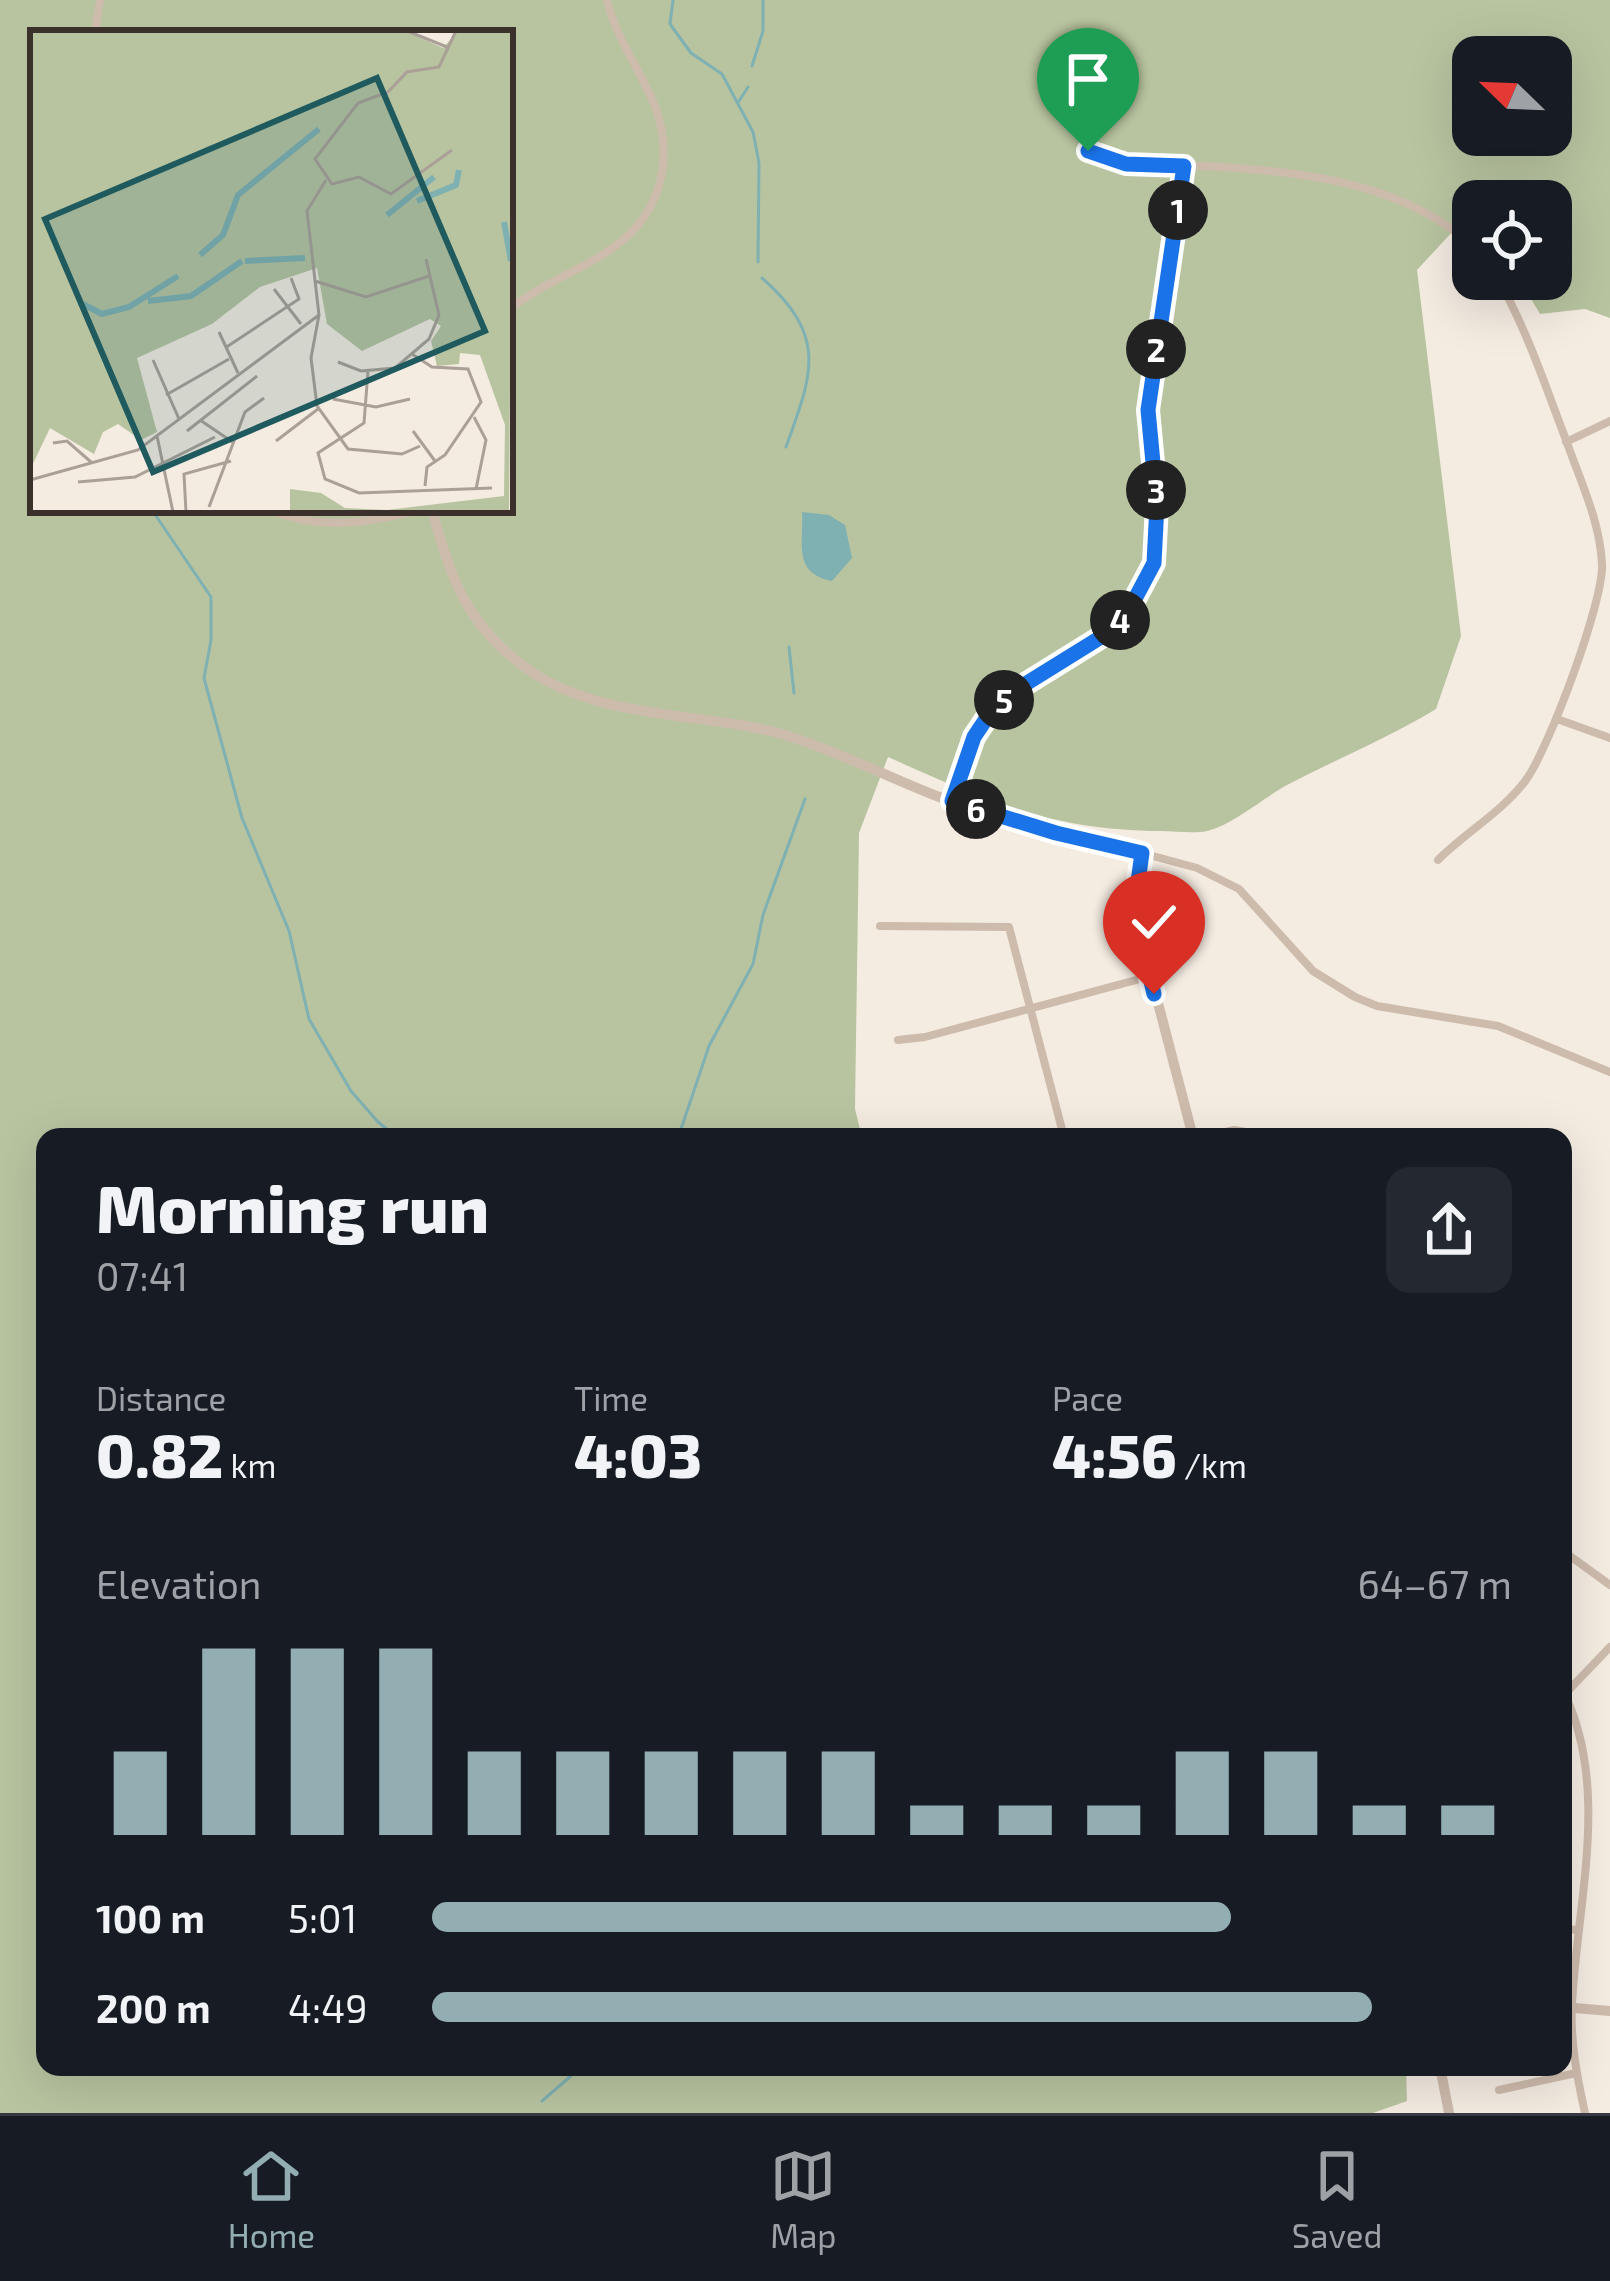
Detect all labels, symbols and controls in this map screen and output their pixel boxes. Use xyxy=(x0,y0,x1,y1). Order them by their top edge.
pin xyxy=(1037,28,1139,151)
inset map xyxy=(30,30,513,513)
north arrow xyxy=(1452,36,1572,156)
map controls xyxy=(1452,36,1572,300)
icon: arrive xyxy=(1055,46,1121,112)
pin: 1 xyxy=(1148,180,1208,240)
button: locate xyxy=(1452,180,1572,300)
text: 1 xyxy=(1171,190,1185,230)
pin: 2 xyxy=(1126,319,1186,379)
text: 2 xyxy=(1146,329,1166,369)
pin: 3 xyxy=(1126,460,1186,520)
text: 3 xyxy=(1147,470,1165,510)
pin: 4 xyxy=(1090,590,1150,650)
text: 4 xyxy=(1109,600,1131,640)
pin: 5 xyxy=(974,670,1034,730)
text: 5 xyxy=(995,680,1013,720)
pin: 6 xyxy=(946,779,1006,839)
text: 6 xyxy=(966,789,986,829)
pin xyxy=(1103,871,1205,994)
icon: check xyxy=(1121,889,1187,955)
text: Morning run xyxy=(96,1167,489,1246)
button: share xyxy=(1386,1167,1512,1293)
text: 07:41 xyxy=(96,1252,188,1299)
text: Distance xyxy=(96,1378,226,1418)
text: Time xyxy=(574,1378,648,1418)
text: Pace xyxy=(1052,1378,1123,1418)
text: 0.82 xyxy=(96,1418,223,1490)
text: 4:03 xyxy=(574,1418,702,1490)
text: 4:56 xyxy=(1052,1418,1177,1490)
text: km xyxy=(223,1445,276,1485)
text: /km xyxy=(1177,1445,1247,1485)
text: Elevation xyxy=(96,1560,261,1607)
text: 64–67 m xyxy=(1357,1560,1512,1607)
text: 100 m xyxy=(96,1894,205,1941)
text: 5:01 xyxy=(288,1894,357,1941)
text: 200 m xyxy=(96,1984,211,2031)
text: 4:49 xyxy=(288,1984,367,2031)
tab: Home xyxy=(228,2143,315,2255)
tab: Map xyxy=(770,2143,837,2255)
tab: Saved xyxy=(1292,2143,1382,2255)

